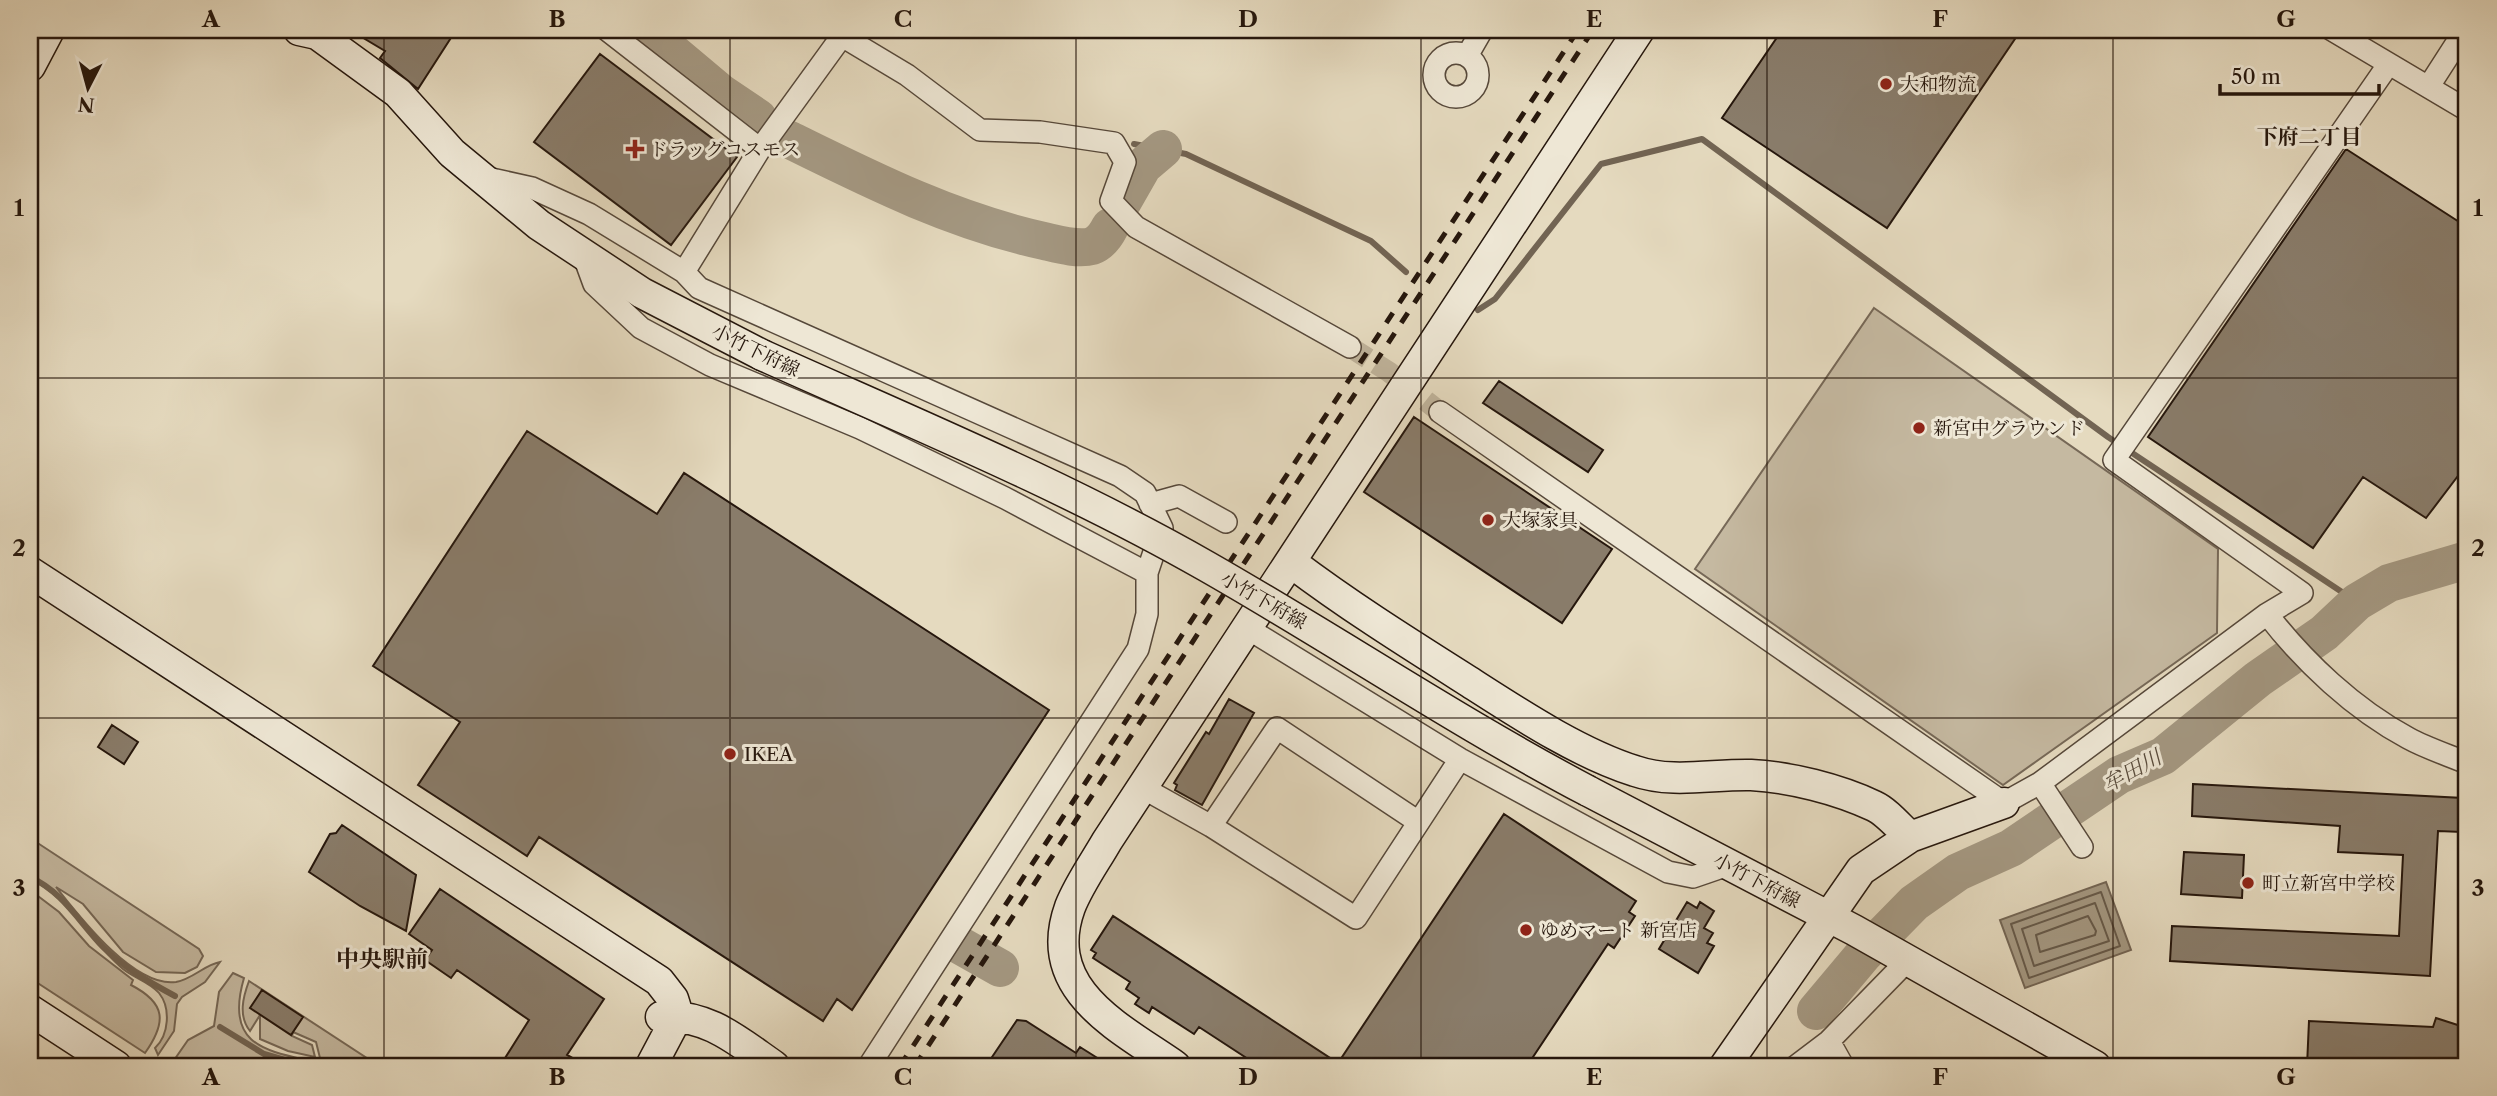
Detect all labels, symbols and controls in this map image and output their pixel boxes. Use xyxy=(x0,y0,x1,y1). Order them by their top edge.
text: A xyxy=(201,5,221,33)
text: B xyxy=(548,5,566,33)
text: C xyxy=(894,5,912,33)
text: D xyxy=(1238,5,1258,33)
text: E xyxy=(1586,5,1602,33)
text: F xyxy=(1932,5,1948,33)
text: G xyxy=(2276,5,2296,33)
north arrow xyxy=(52,52,122,122)
scale bar xyxy=(2220,52,2380,96)
text: 50 m xyxy=(2231,64,2281,89)
place label: 大和物流 xyxy=(1900,73,1976,96)
marker: 大和物流 xyxy=(1878,76,1894,92)
text: N xyxy=(77,92,96,117)
district label: 下府二丁目 xyxy=(2257,124,2362,149)
place label: ドラッグコスモス xyxy=(649,138,800,161)
marker: ドラッグコスモス xyxy=(627,141,643,157)
text: 1 xyxy=(14,194,25,222)
text: 1 xyxy=(2473,194,2484,222)
street label: 小竹下府線 xyxy=(708,319,804,382)
place label: 新宮中グラウンド xyxy=(1933,417,2085,440)
marker: 新宮中グラウンド xyxy=(1911,420,1927,436)
place label: 大塚家具 xyxy=(1502,509,1578,532)
marker: 大塚家具 xyxy=(1480,512,1496,528)
text: 2 xyxy=(12,534,26,562)
text: 2 xyxy=(2471,534,2485,562)
street label: 小竹下府線 xyxy=(1217,567,1311,634)
place label: IKEA xyxy=(744,743,794,766)
water label: 牟田川 xyxy=(2098,743,2167,797)
marker: IKEA xyxy=(722,746,738,762)
street label: 小竹下府線 xyxy=(1709,848,1804,913)
place label: 町立新宮中学校 xyxy=(2262,872,2395,895)
text: 3 xyxy=(13,874,26,902)
text: 3 xyxy=(2472,874,2485,902)
marker: 町立新宮中学校 xyxy=(2240,875,2256,891)
place label: ゆめマート 新宮店 xyxy=(1540,919,1697,942)
marker: ゆめマート 新宮店 xyxy=(1518,922,1534,938)
district label: 中央駅前 xyxy=(336,945,428,973)
text: A xyxy=(201,1063,221,1091)
text: B xyxy=(548,1063,566,1091)
text: C xyxy=(894,1063,912,1091)
text: D xyxy=(1238,1063,1258,1091)
text: E xyxy=(1586,1063,1602,1091)
text: F xyxy=(1932,1063,1948,1091)
text: G xyxy=(2276,1063,2296,1091)

